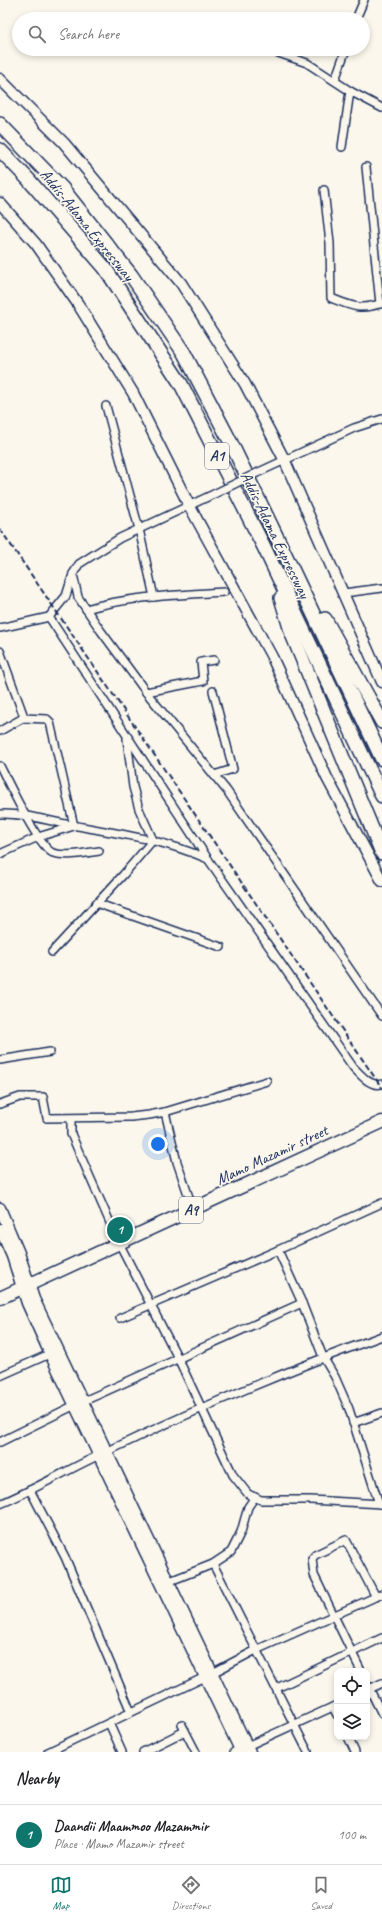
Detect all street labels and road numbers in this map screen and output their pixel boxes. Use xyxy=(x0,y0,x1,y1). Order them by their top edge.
street label: Addis-Adama Expressway xyxy=(36,165,139,286)
road number: A1 xyxy=(205,443,229,469)
street label: Addis-Adama Expressway xyxy=(236,468,315,603)
street label: Mamo Mazamir street xyxy=(213,1120,333,1190)
road number: A9 xyxy=(179,1197,203,1223)

